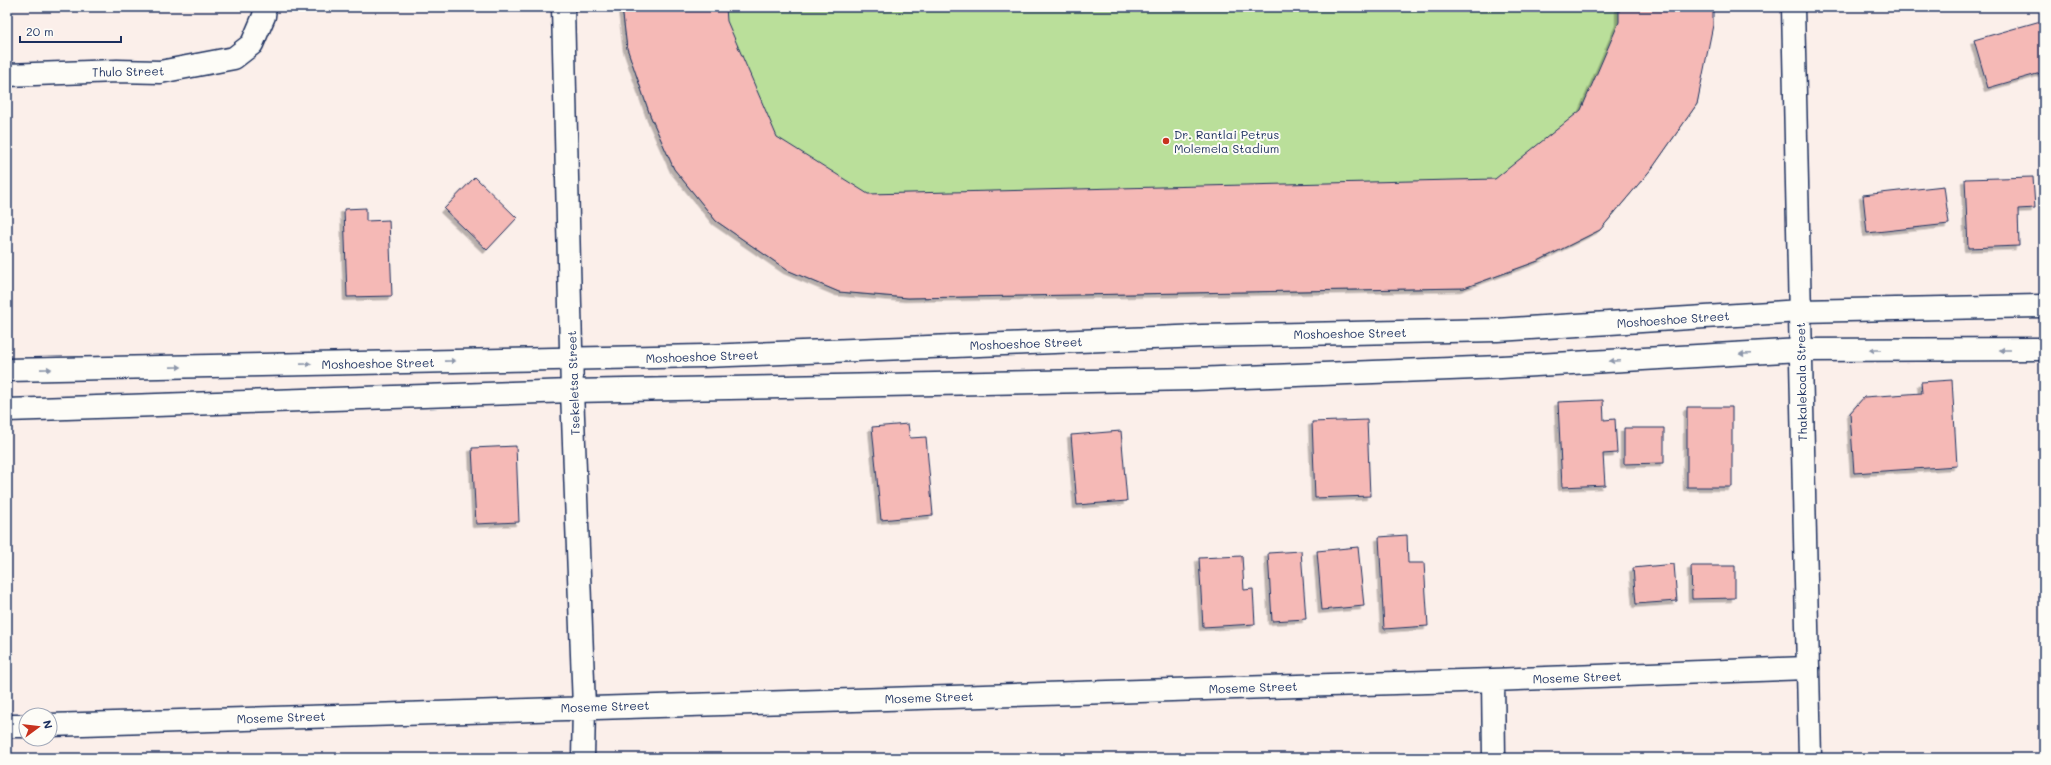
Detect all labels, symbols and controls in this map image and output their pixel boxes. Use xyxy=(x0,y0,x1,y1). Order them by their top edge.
scale bar xyxy=(20,18,121,44)
text: 20 m xyxy=(26,23,54,39)
street label: Thulo Street xyxy=(92,62,164,80)
place label: Dr. Rantlai Petrus Molemela Stadium xyxy=(1174,126,1279,156)
marker: Dr. Rantlai Petrus Molemela Stadium xyxy=(1161,136,1171,146)
street label: Moshoeshoe Street xyxy=(1616,307,1730,331)
street label: Thakalekoala Street xyxy=(1792,323,1810,441)
street label: Moshoeshoe Street xyxy=(1293,324,1407,342)
street label: Tsekeletsa Street xyxy=(563,330,583,436)
street label: Moshoeshoe Street xyxy=(969,333,1083,353)
street label: Moshoeshoe Street xyxy=(645,346,759,366)
one-way arrow xyxy=(1868,347,1881,353)
one-way arrow xyxy=(1998,347,2011,353)
one-way arrow xyxy=(1739,350,1751,357)
street label: Moshoeshoe Street xyxy=(321,354,435,372)
one-way arrow xyxy=(1609,357,1621,364)
one-way arrow xyxy=(444,358,456,365)
one-way arrow xyxy=(300,361,313,367)
one-way arrow xyxy=(170,363,182,370)
one-way arrow xyxy=(40,366,53,372)
street label: Moseme Street xyxy=(1532,667,1622,687)
street label: Moseme Street xyxy=(1208,677,1298,697)
street label: Moseme Street xyxy=(884,687,974,707)
street label: Moseme Street xyxy=(560,696,650,716)
north arrow xyxy=(18,707,58,747)
street label: Moseme Street xyxy=(236,707,326,727)
text: N xyxy=(40,718,56,730)

